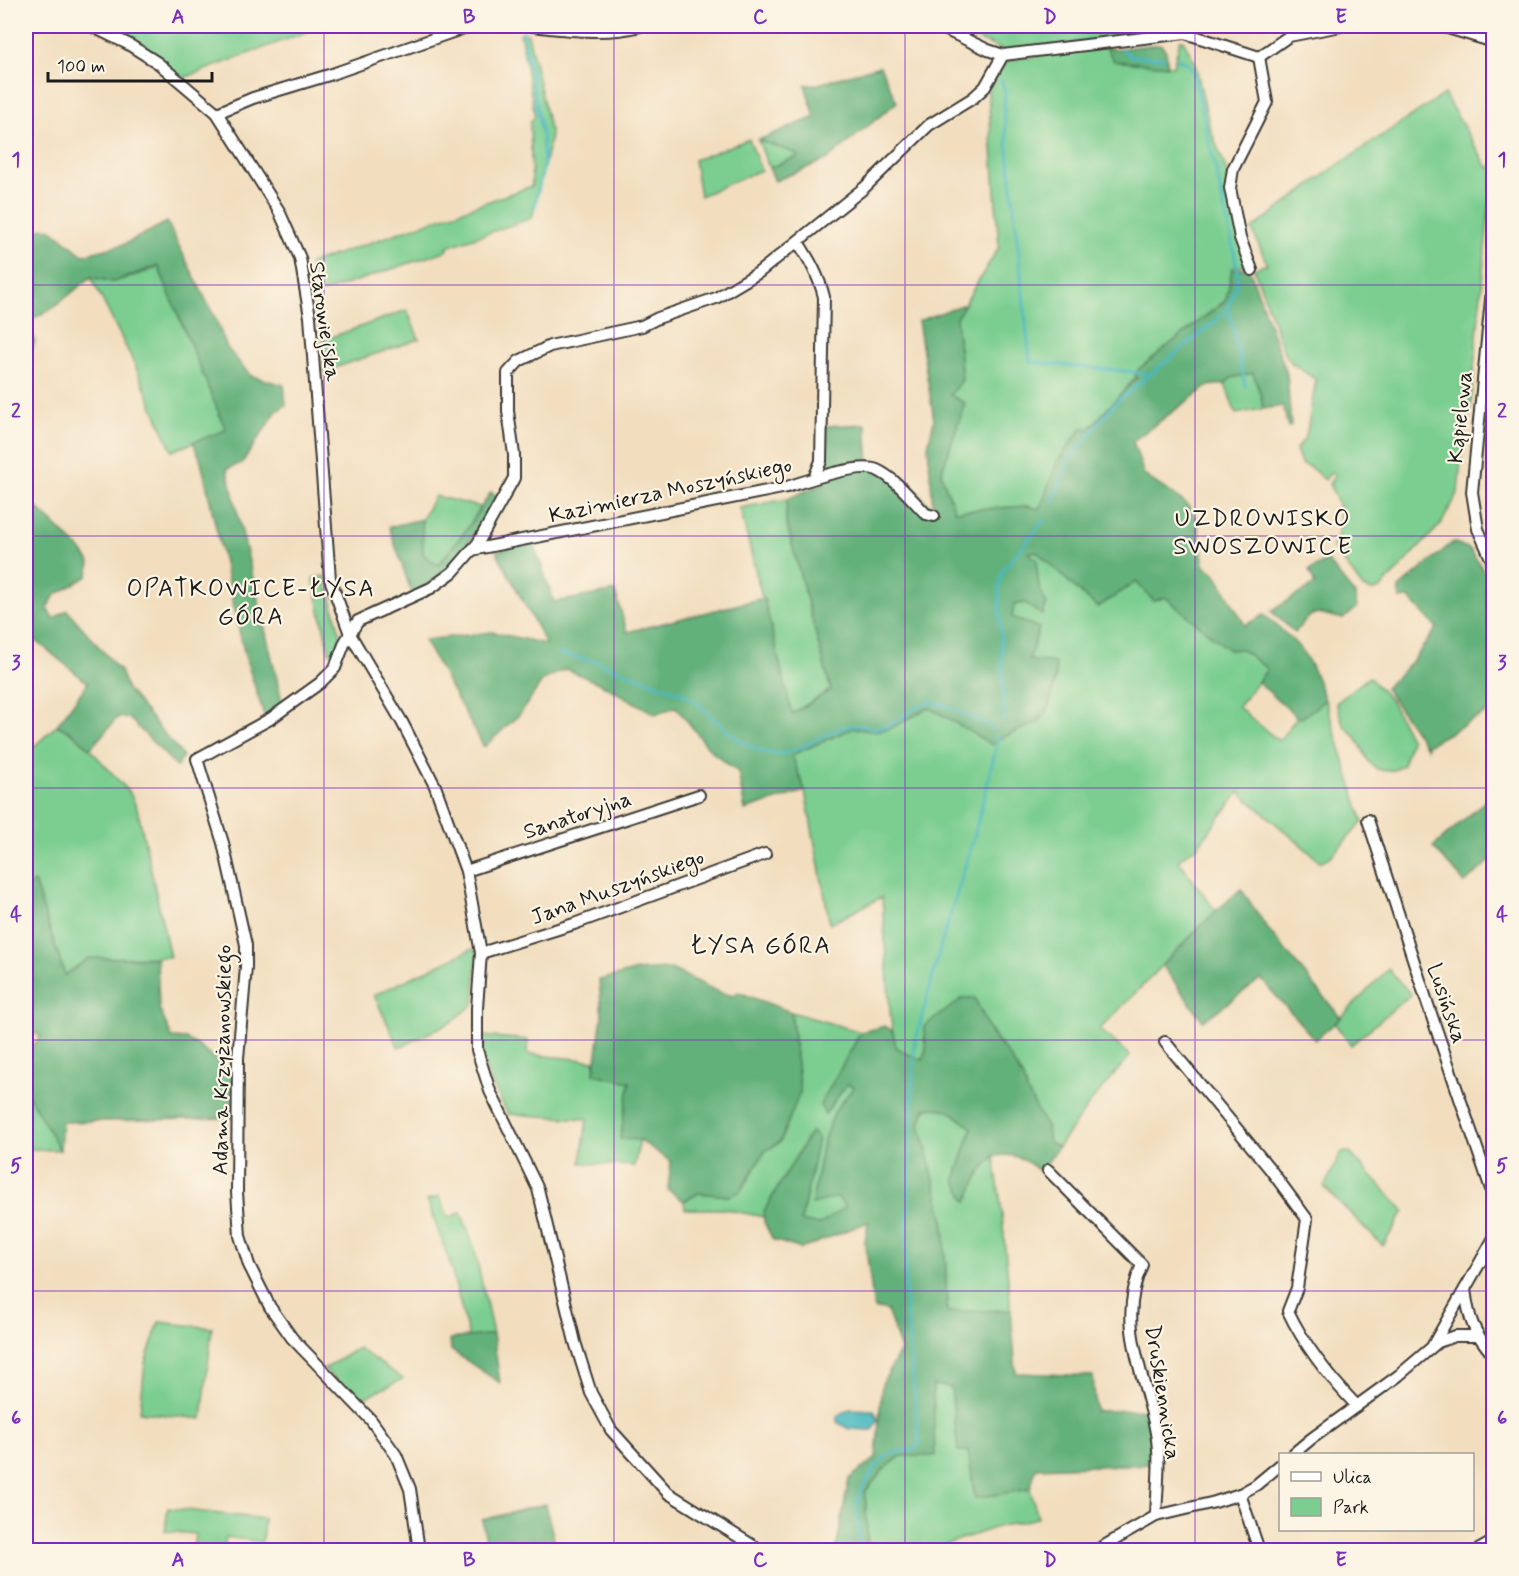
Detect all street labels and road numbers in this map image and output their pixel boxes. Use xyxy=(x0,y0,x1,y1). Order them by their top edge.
street label: Starowiejska xyxy=(301,260,346,384)
street label: Kąpielowa xyxy=(1442,370,1480,465)
street label: Kazimierza Moszyńskiego xyxy=(546,452,795,533)
street label: Sanatoryjna xyxy=(520,785,635,847)
street label: Jana Muszyńskiego xyxy=(527,843,709,935)
street label: Adama Krzyżanowskiego xyxy=(207,944,242,1176)
street label: Lusińska xyxy=(1419,960,1473,1047)
street label: Druskiennicka xyxy=(1138,1323,1186,1462)

